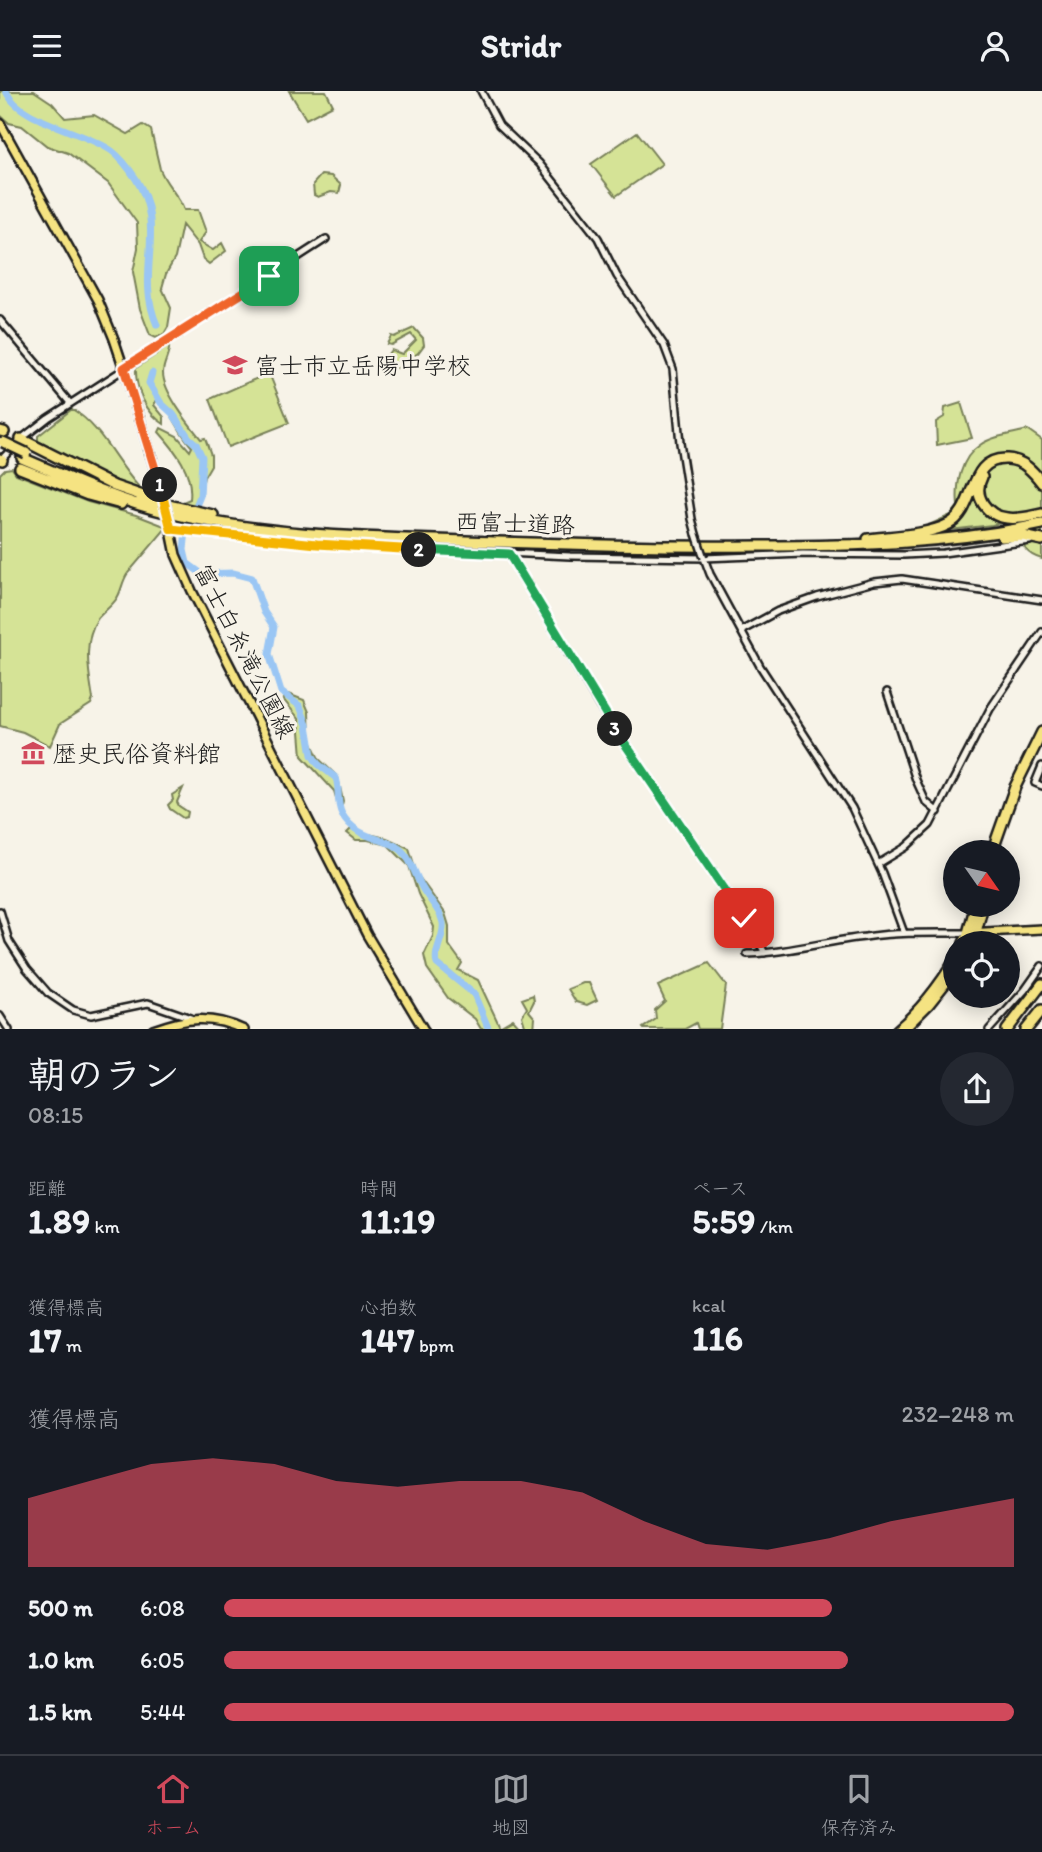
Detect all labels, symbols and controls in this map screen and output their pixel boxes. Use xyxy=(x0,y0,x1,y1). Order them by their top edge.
icon: menu xyxy=(28,27,66,65)
text: Stridr xyxy=(481,27,561,65)
icon: person xyxy=(976,27,1014,65)
pin xyxy=(239,246,299,306)
icon: arrive xyxy=(250,257,288,295)
school or university icon: 富士市立岳陽中学校 xyxy=(221,351,249,379)
place label: 富士市立岳陽中学校 xyxy=(255,351,471,380)
pin: 1 xyxy=(142,467,178,503)
text: 1 xyxy=(155,473,164,496)
street label: 西富士道路 xyxy=(455,506,575,540)
pin: 2 xyxy=(402,533,436,567)
text: 2 xyxy=(414,538,424,561)
street label: 富士白糸滝公園線 xyxy=(188,559,302,743)
pin: 3 xyxy=(598,711,632,747)
text: 3 xyxy=(609,717,620,740)
museum icon: 歴史民俗資料館 xyxy=(19,739,47,767)
place label: 歴史民俗資料館 xyxy=(53,739,221,768)
north arrow xyxy=(943,840,1020,917)
map controls xyxy=(943,840,1020,1008)
pin xyxy=(714,888,774,948)
icon: check xyxy=(725,899,763,937)
button: locate xyxy=(943,931,1020,1008)
text: 朝のラン xyxy=(28,1052,180,1098)
button: share xyxy=(940,1052,1014,1126)
text: 08:15 xyxy=(28,1101,83,1129)
text: 距離 xyxy=(28,1177,66,1200)
text: 時間 xyxy=(360,1177,398,1200)
text: ペース xyxy=(692,1177,748,1200)
text: 1.89 xyxy=(28,1200,90,1242)
text: 11:19 xyxy=(360,1200,436,1242)
text: 5:59 xyxy=(692,1200,756,1242)
text: km xyxy=(90,1215,120,1238)
text: /km xyxy=(756,1215,793,1238)
text: kcal xyxy=(692,1294,726,1317)
text: 獲得標高 xyxy=(28,1296,104,1319)
text: 心拍数 xyxy=(360,1296,417,1319)
text: 116 xyxy=(692,1317,743,1359)
text: 17 xyxy=(28,1319,62,1361)
text: 147 xyxy=(360,1319,415,1361)
text: m xyxy=(62,1334,82,1357)
text: bpm xyxy=(415,1334,454,1357)
text: 232–248 m xyxy=(901,1400,1014,1428)
text: 獲得標高 xyxy=(28,1405,120,1433)
text: 500 m xyxy=(28,1594,93,1622)
text: 6:08 xyxy=(140,1594,185,1622)
text: 1.0 km xyxy=(28,1646,94,1674)
text: 6:05 xyxy=(140,1646,184,1674)
text: 1.5 km xyxy=(28,1698,92,1726)
text: 5:44 xyxy=(140,1698,185,1726)
tab: ホーム xyxy=(145,1770,202,1839)
tab: 地図 xyxy=(492,1770,530,1839)
tab: 保存済み xyxy=(821,1770,897,1839)

